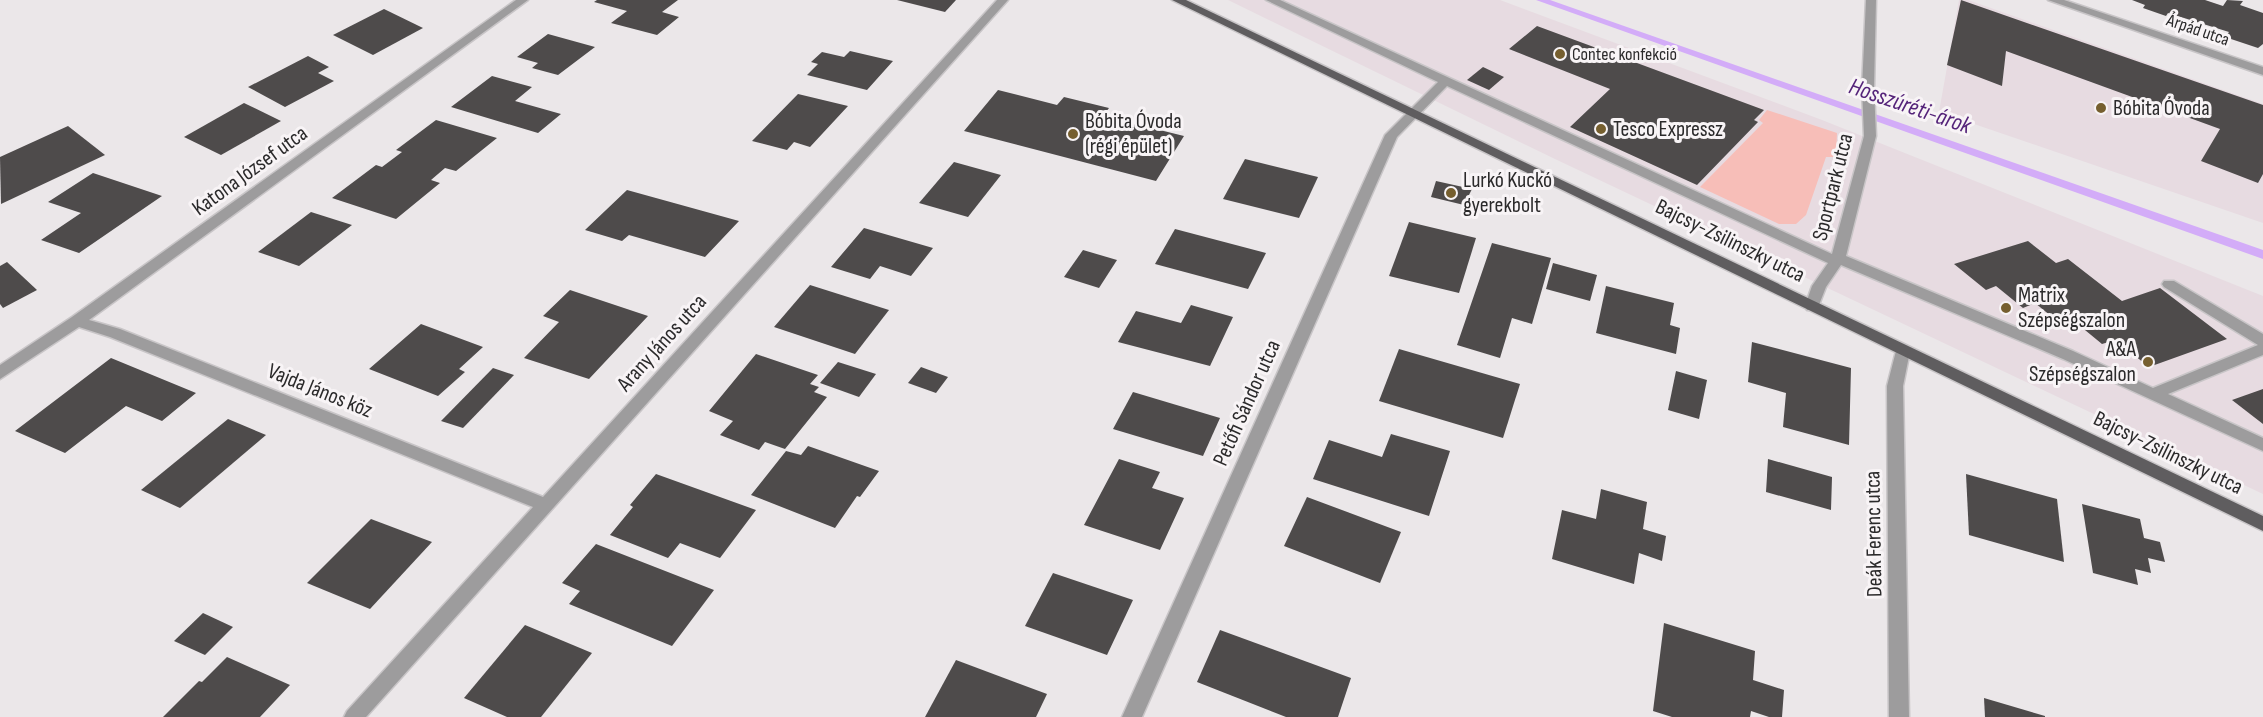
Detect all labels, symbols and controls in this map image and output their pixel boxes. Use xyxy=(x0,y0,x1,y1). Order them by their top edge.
street label: Árpád utca xyxy=(2163,9,2232,50)
place label: Contec konfekció xyxy=(1572,44,1677,65)
marker: Contec konfekció xyxy=(1553,47,1567,61)
water label: Hosszúréti-árok xyxy=(1845,72,1976,141)
place label: Bóbita Óvoda xyxy=(2113,95,2210,122)
marker: Bóbita Óvoda xyxy=(2094,101,2108,115)
place label: Bóbita Óvoda (régi épület) xyxy=(1085,108,1182,160)
place label: Tesco Expressz xyxy=(1613,116,1723,143)
street label: Katona József utca xyxy=(187,120,313,222)
marker: Tesco Expressz xyxy=(1594,122,1608,136)
marker: Bóbita Óvoda (régi épület) xyxy=(1066,127,1080,141)
street label: Sportpark utca xyxy=(1807,131,1859,243)
place label: Lurkó Kuckó gyerekbolt xyxy=(1463,167,1552,219)
marker: Lurkó Kuckó gyerekbolt xyxy=(1444,186,1458,200)
street label: Bajcsy-Zsilinszky utca xyxy=(1651,193,1809,289)
place label: Matrix Szépségszalon xyxy=(2018,282,2125,334)
street label: Arany János utca xyxy=(611,289,713,398)
marker: Matrix Szépségszalon xyxy=(1999,301,2013,315)
street label: Petőfi Sándor utca xyxy=(1207,336,1287,470)
place label: A&A Szépségszalon xyxy=(2029,336,2137,388)
marker: A&A Szépségszalon xyxy=(2141,355,2155,369)
street label: Vajda János köz xyxy=(264,358,376,424)
street label: Bajcsy-Zsilinszky utca xyxy=(2089,405,2247,501)
street label: Deák Ferenc utca xyxy=(1859,471,1889,597)

